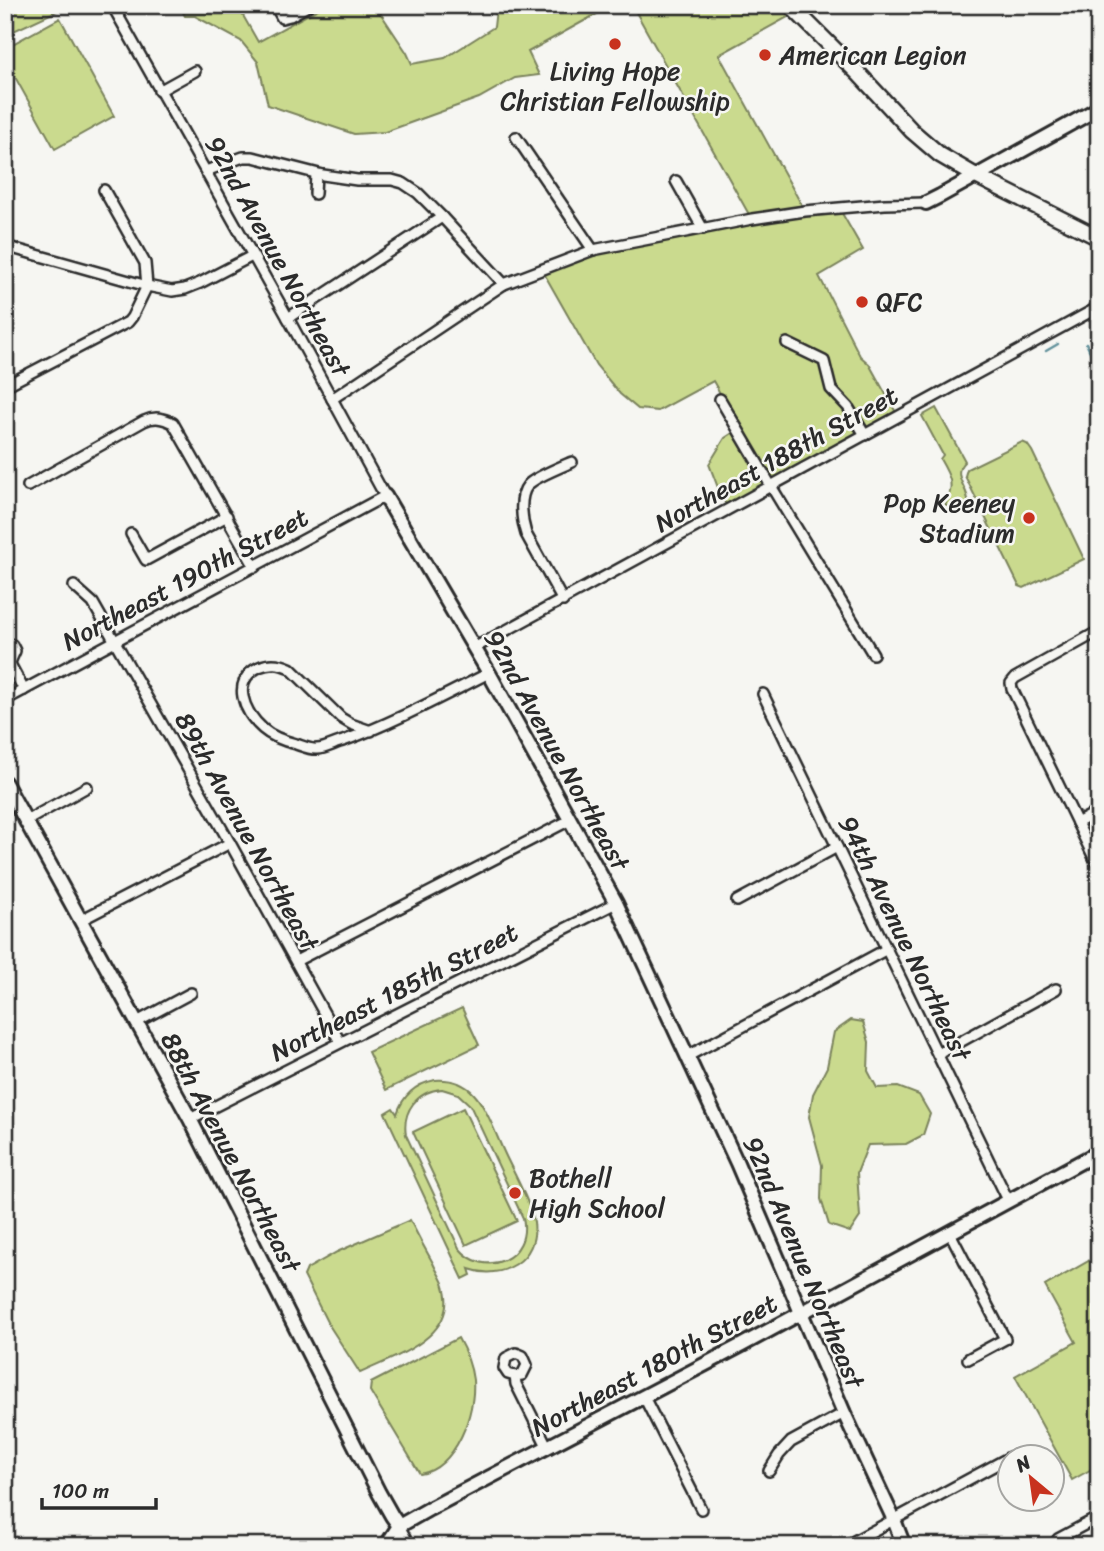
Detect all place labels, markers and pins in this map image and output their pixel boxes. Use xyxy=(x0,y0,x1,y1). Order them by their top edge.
place label: American Legion xyxy=(778,32,967,78)
marker: Living Hope Christian Fellowship xyxy=(607,36,623,52)
marker: American Legion xyxy=(757,47,773,63)
place label: Living Hope Christian Fellowship xyxy=(500,48,730,124)
place label: QFC xyxy=(876,279,923,325)
marker: QFC xyxy=(854,294,870,310)
place label: Pop Keeney Stadium xyxy=(883,480,1016,556)
marker: Pop Keeney Stadium xyxy=(1021,510,1037,526)
place label: Bothell High School xyxy=(529,1155,665,1231)
marker: Bothell High School xyxy=(507,1185,523,1201)

